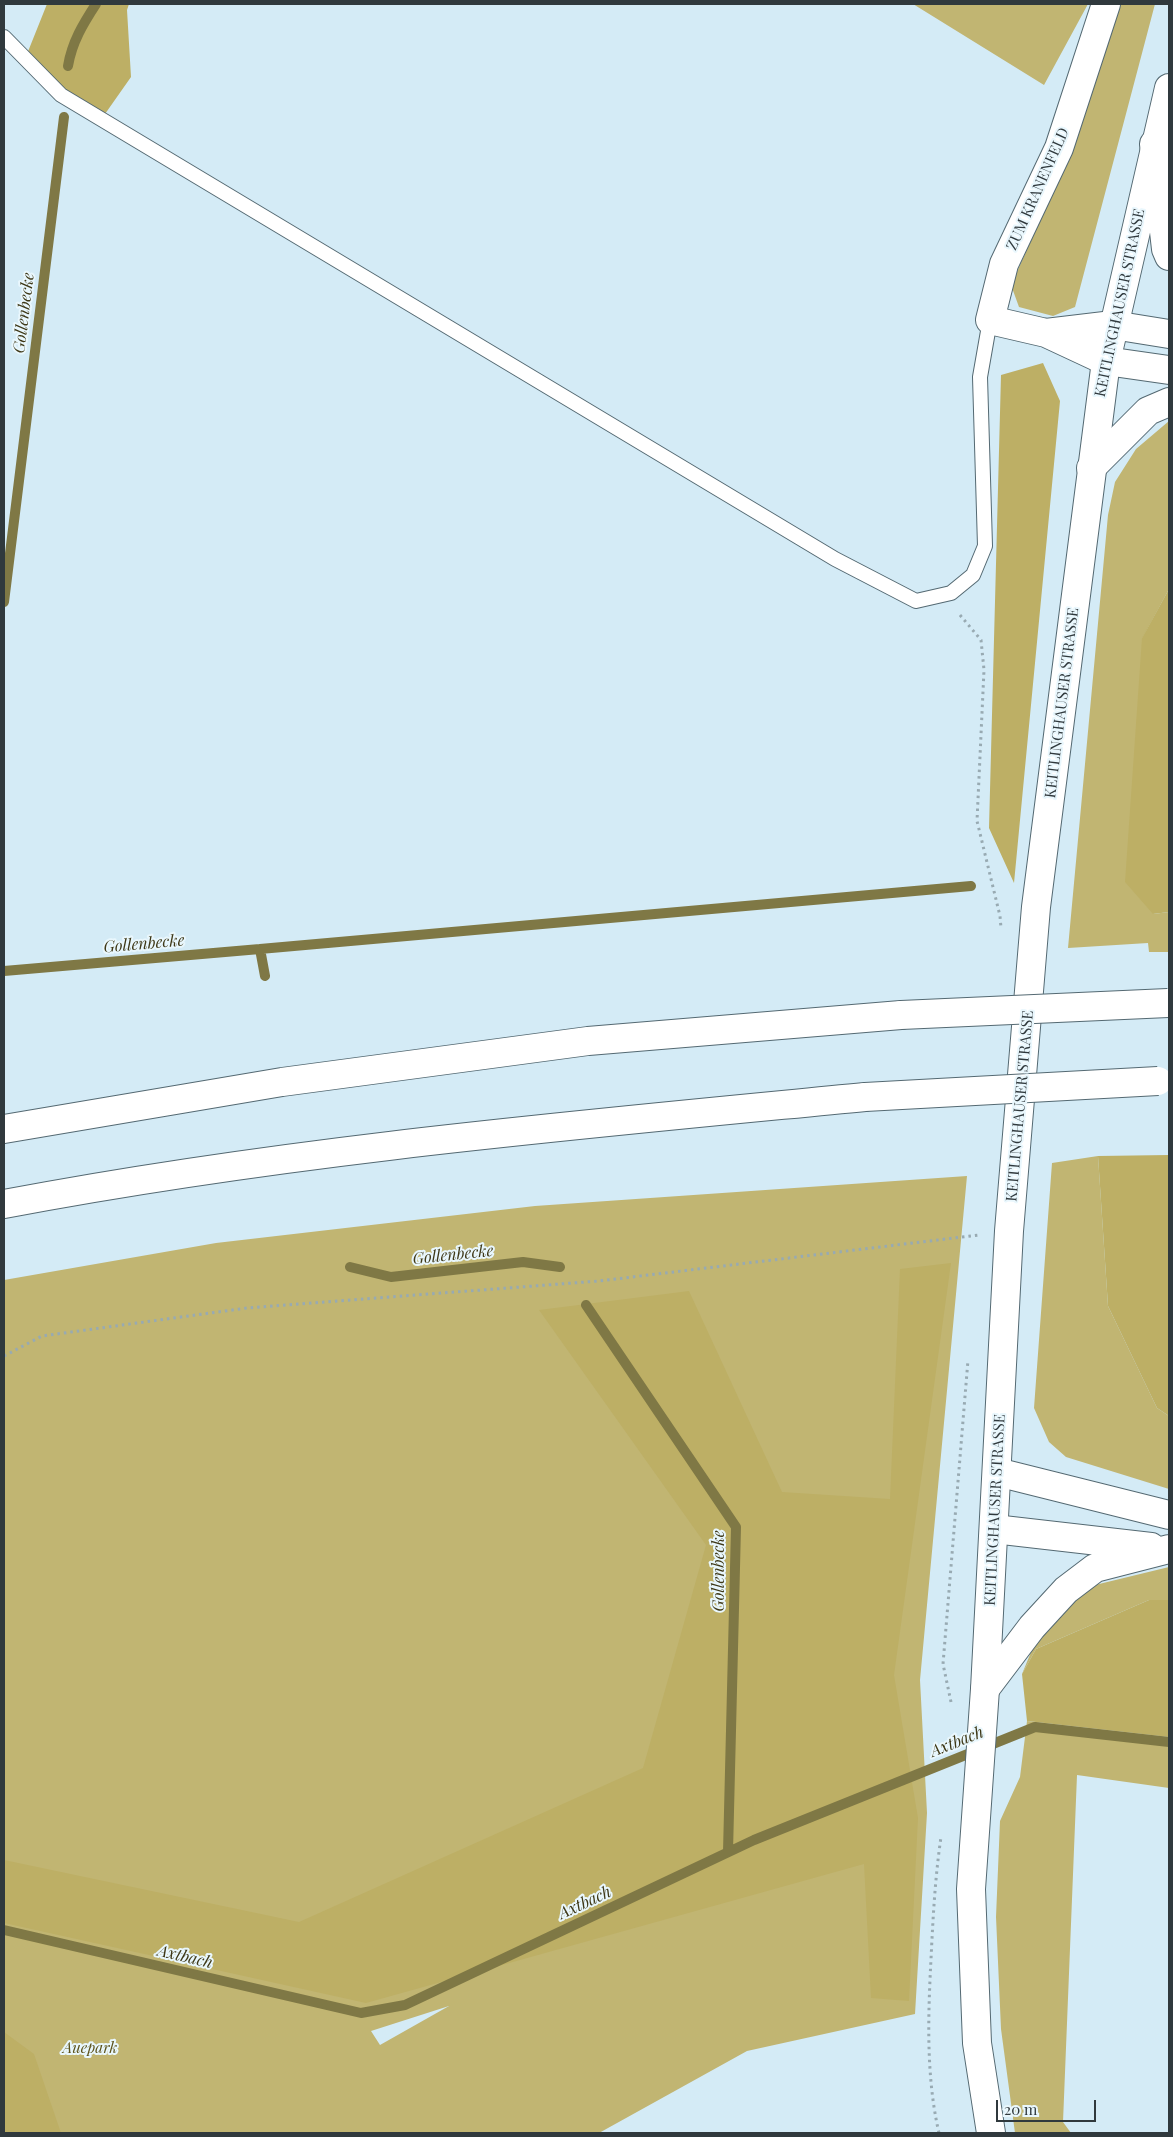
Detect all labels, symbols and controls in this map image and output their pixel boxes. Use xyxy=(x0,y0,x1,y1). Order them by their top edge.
street label: ZUM KRANENFELD xyxy=(1003,125,1073,253)
street label: KEITLINGHAUSER STRASSE xyxy=(1091,207,1149,399)
water label: Gollenbecke xyxy=(10,272,38,354)
street label: KEITLINGHAUSER STRASSE xyxy=(1041,607,1083,799)
water label: Gollenbecke xyxy=(103,931,185,957)
street label: KEITLINGHAUSER STRASSE xyxy=(1003,1010,1037,1202)
water label: Gollenbecke xyxy=(412,1241,494,1269)
street label: KEITLINGHAUSER STRASSE xyxy=(981,1414,1009,1606)
water label: Gollenbecke xyxy=(709,1530,729,1612)
water label: Axtbach xyxy=(928,1723,986,1761)
water label: Axtbach xyxy=(556,1883,614,1923)
water label: Axtbach xyxy=(156,1941,214,1973)
park label: Auepark xyxy=(63,2039,117,2057)
scale bar xyxy=(998,2090,1098,2122)
text: 20 m xyxy=(1004,2099,1037,2119)

